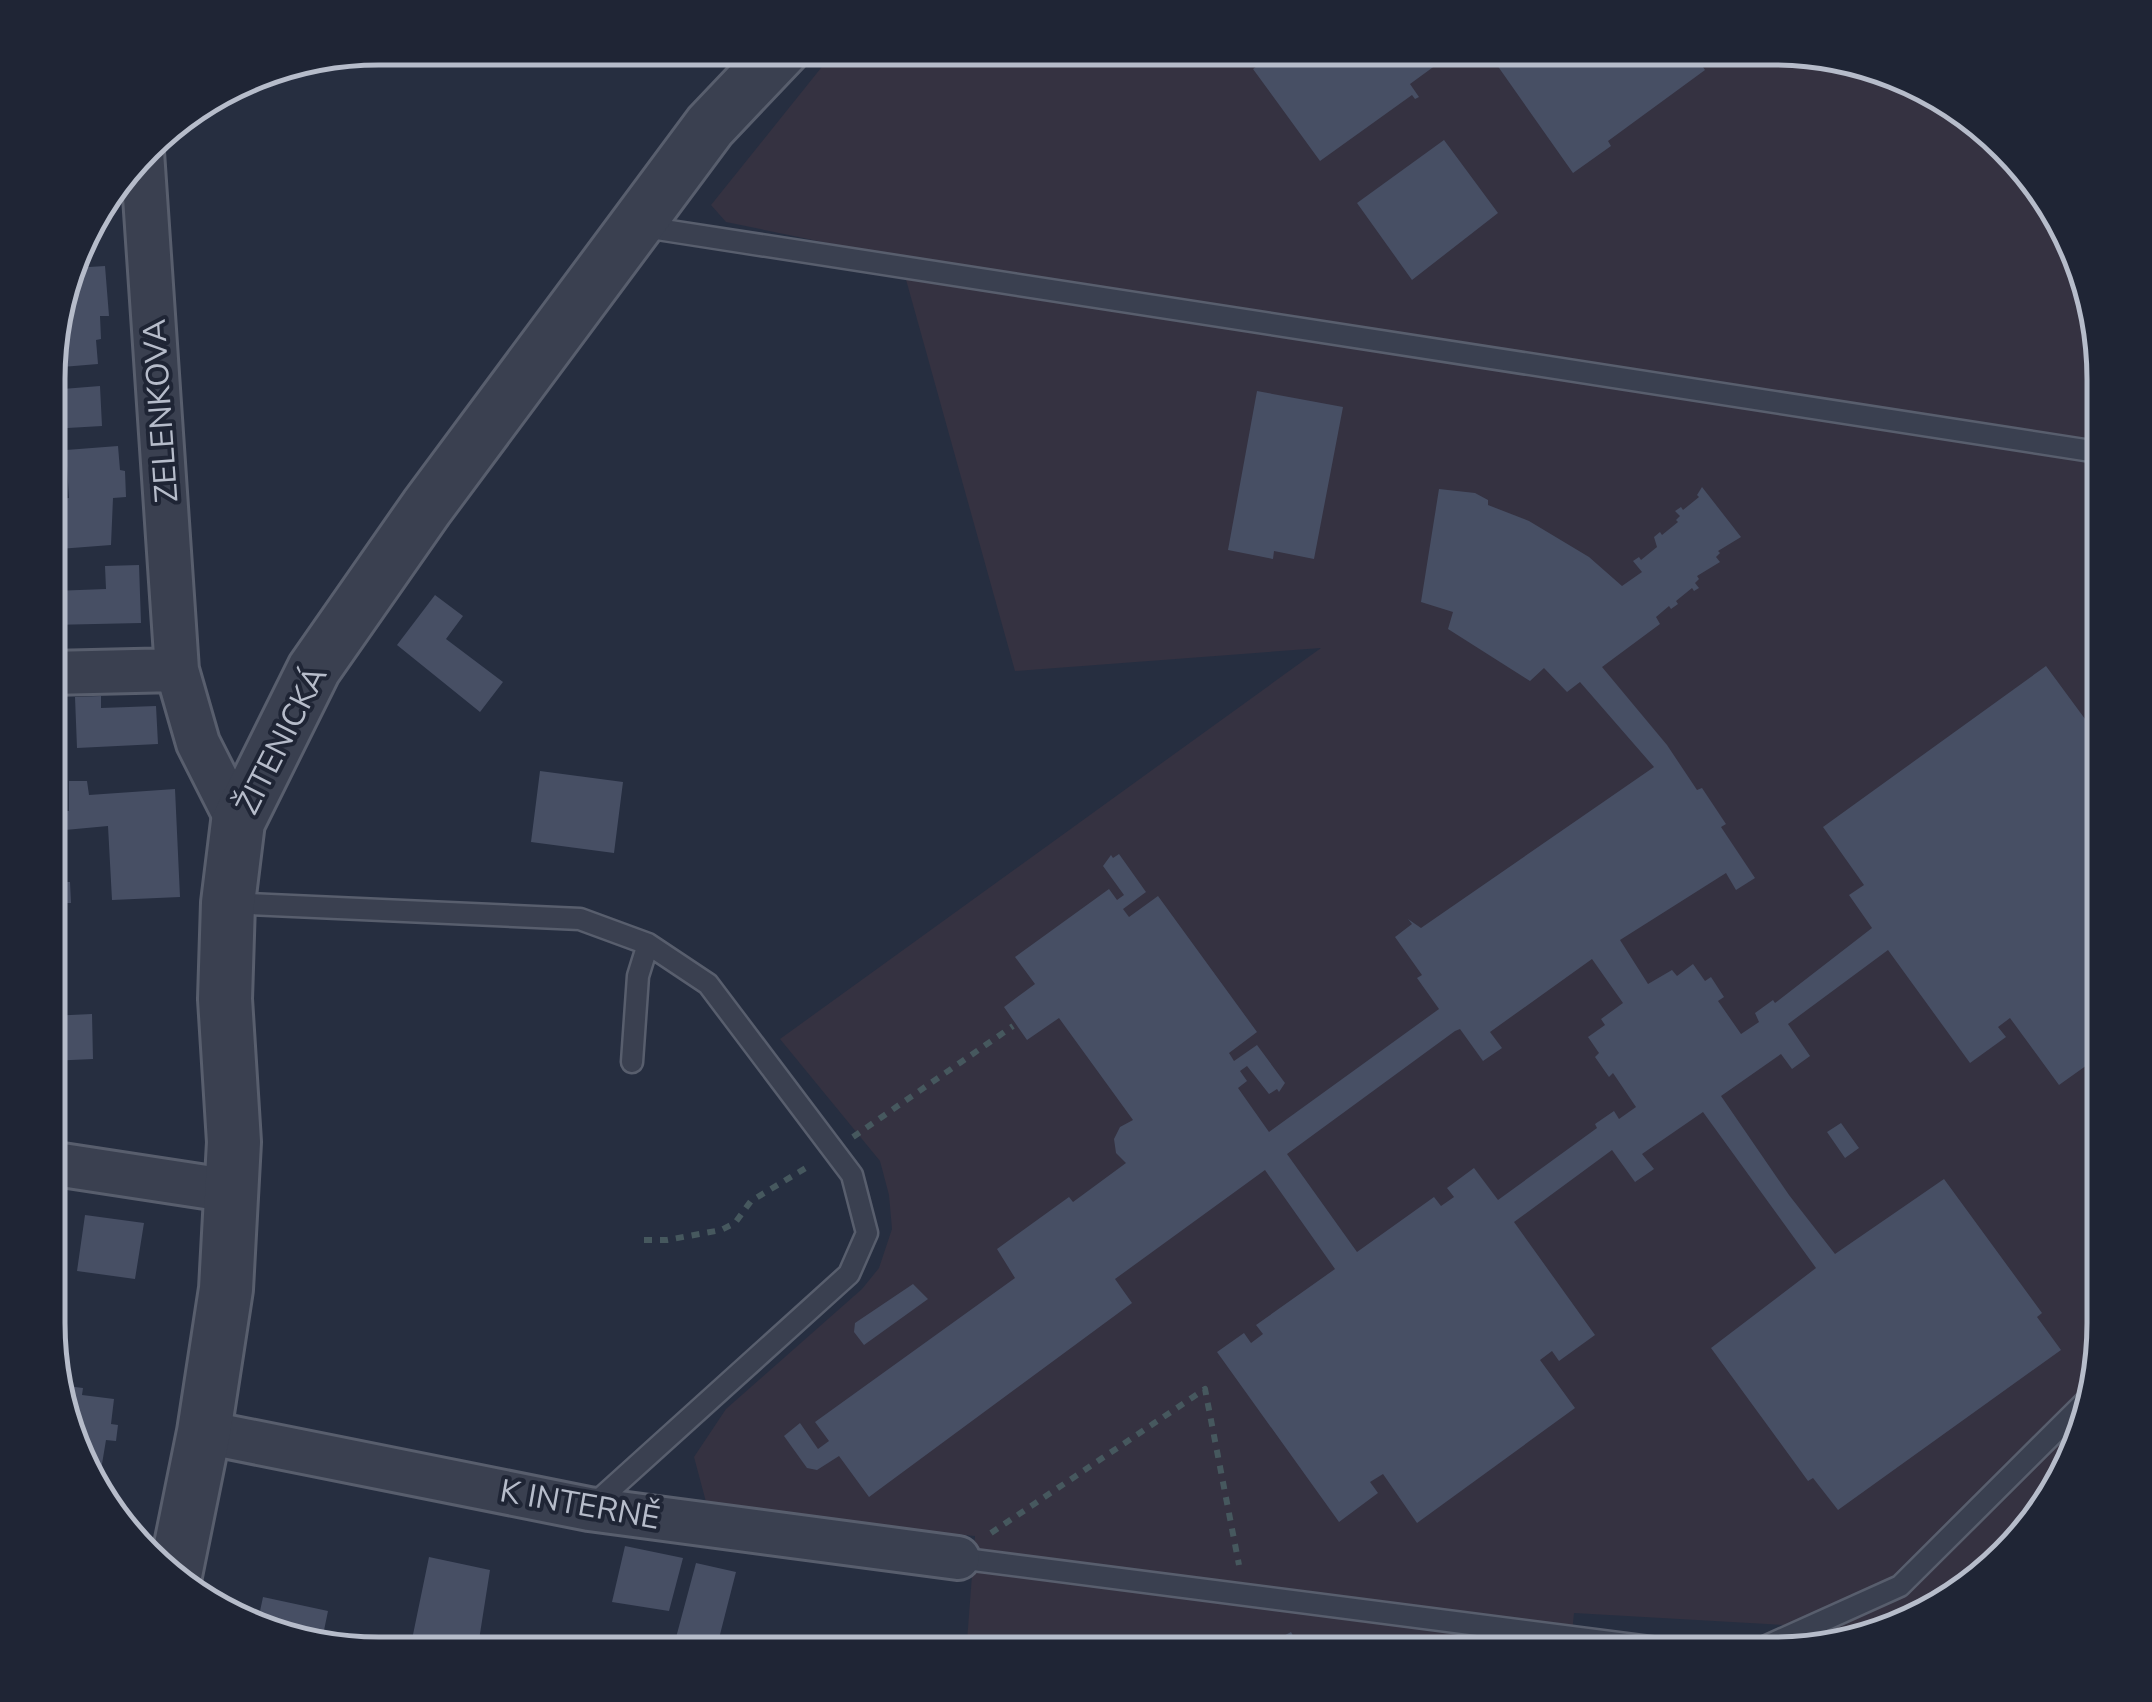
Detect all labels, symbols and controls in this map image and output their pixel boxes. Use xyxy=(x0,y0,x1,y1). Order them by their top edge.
street label: ZELENKOVA xyxy=(133,318,188,504)
street label: ŽITENICKÁ xyxy=(226,659,337,822)
street label: K INTERNĚ xyxy=(497,1469,663,1540)

